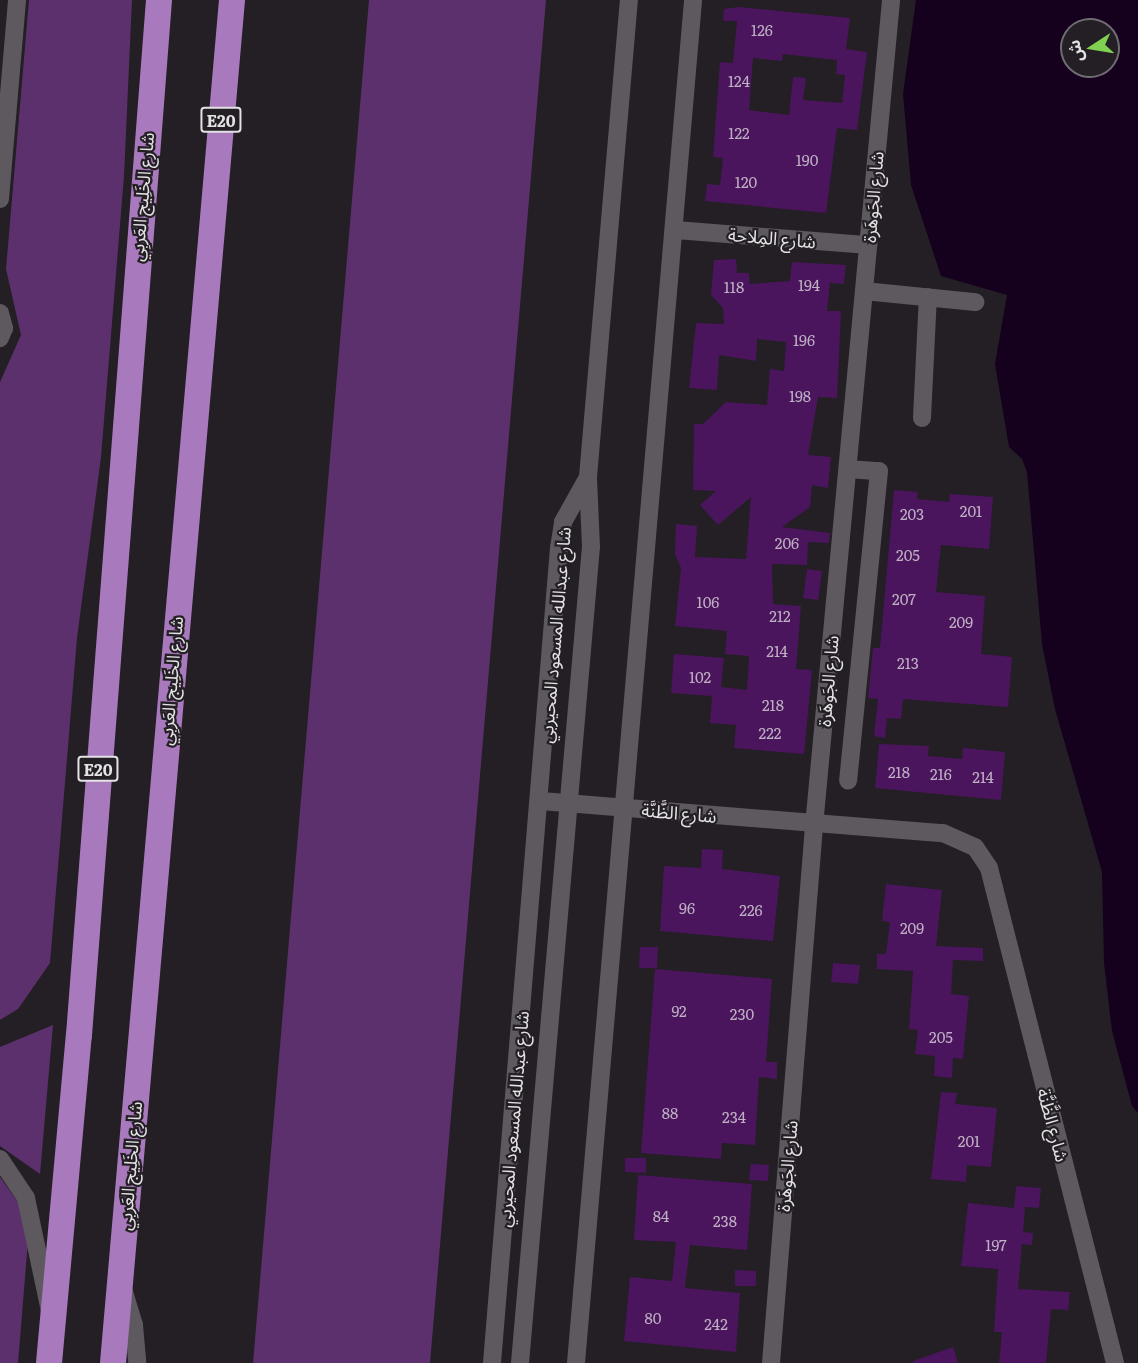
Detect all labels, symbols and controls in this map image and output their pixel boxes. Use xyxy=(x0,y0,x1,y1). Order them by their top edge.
north arrow xyxy=(1060,18,1120,78)
house number: 126 xyxy=(751,21,773,39)
text: ش xyxy=(1060,38,1088,65)
house number: 124 xyxy=(728,72,750,90)
road number: E20 xyxy=(200,107,242,133)
house number: 122 xyxy=(728,124,750,142)
street label: شارع الخَلِيج العَربِي xyxy=(126,132,158,262)
street label: شارع الجَوهَرة xyxy=(858,150,888,244)
house number: 190 xyxy=(796,151,818,169)
house number: 120 xyxy=(735,173,757,191)
street label: شارع المِلاحة xyxy=(727,223,817,253)
house number: 194 xyxy=(798,276,820,294)
house number: 118 xyxy=(724,278,744,296)
house number: 196 xyxy=(793,331,815,349)
house number: 198 xyxy=(789,387,811,405)
house number: 201 xyxy=(960,502,982,520)
house number: 203 xyxy=(900,505,924,523)
street label: شارع عبدالله المسعود المحيربي xyxy=(535,526,575,744)
house number: 206 xyxy=(775,534,799,552)
house number: 205 xyxy=(896,546,920,564)
house number: 207 xyxy=(892,590,916,608)
house number: 106 xyxy=(697,593,719,611)
house number: 212 xyxy=(769,607,791,625)
house number: 209 xyxy=(949,613,973,631)
street label: شارع الخَلِيج العَربِي xyxy=(155,616,187,746)
street label: شارع الجَوهَرة xyxy=(813,634,843,728)
house number: 214 xyxy=(766,642,788,660)
house number: 213 xyxy=(897,654,919,672)
house number: 102 xyxy=(689,668,711,686)
house number: 218 xyxy=(762,696,784,714)
house number: 222 xyxy=(759,724,781,742)
road number: E20 xyxy=(77,756,119,782)
house number: 218 xyxy=(888,763,910,781)
house number: 216 xyxy=(930,765,952,783)
house number: 214 xyxy=(972,768,994,786)
street label: شارع الظَّنَّة xyxy=(641,799,717,827)
house number: 96 xyxy=(679,899,695,917)
house number: 226 xyxy=(739,901,763,919)
house number: 209 xyxy=(900,919,924,937)
house number: 92 xyxy=(671,1002,687,1020)
house number: 230 xyxy=(730,1005,754,1023)
street label: شارع عبدالله المسعود المحيربي xyxy=(493,1010,533,1228)
house number: 205 xyxy=(929,1028,953,1046)
street label: شارع الظَّنَّة xyxy=(1033,1086,1073,1164)
street label: شارع الخَلِيج العَربِي xyxy=(114,1101,146,1231)
house number: 88 xyxy=(662,1104,678,1122)
house number: 234 xyxy=(722,1108,746,1126)
street label: شارع الجَوهَرة xyxy=(772,1119,802,1213)
house number: 201 xyxy=(958,1132,980,1150)
house number: 84 xyxy=(653,1207,669,1225)
house number: 238 xyxy=(713,1212,737,1230)
house number: 197 xyxy=(985,1236,1007,1254)
house number: 80 xyxy=(645,1309,661,1327)
house number: 242 xyxy=(704,1315,728,1333)

